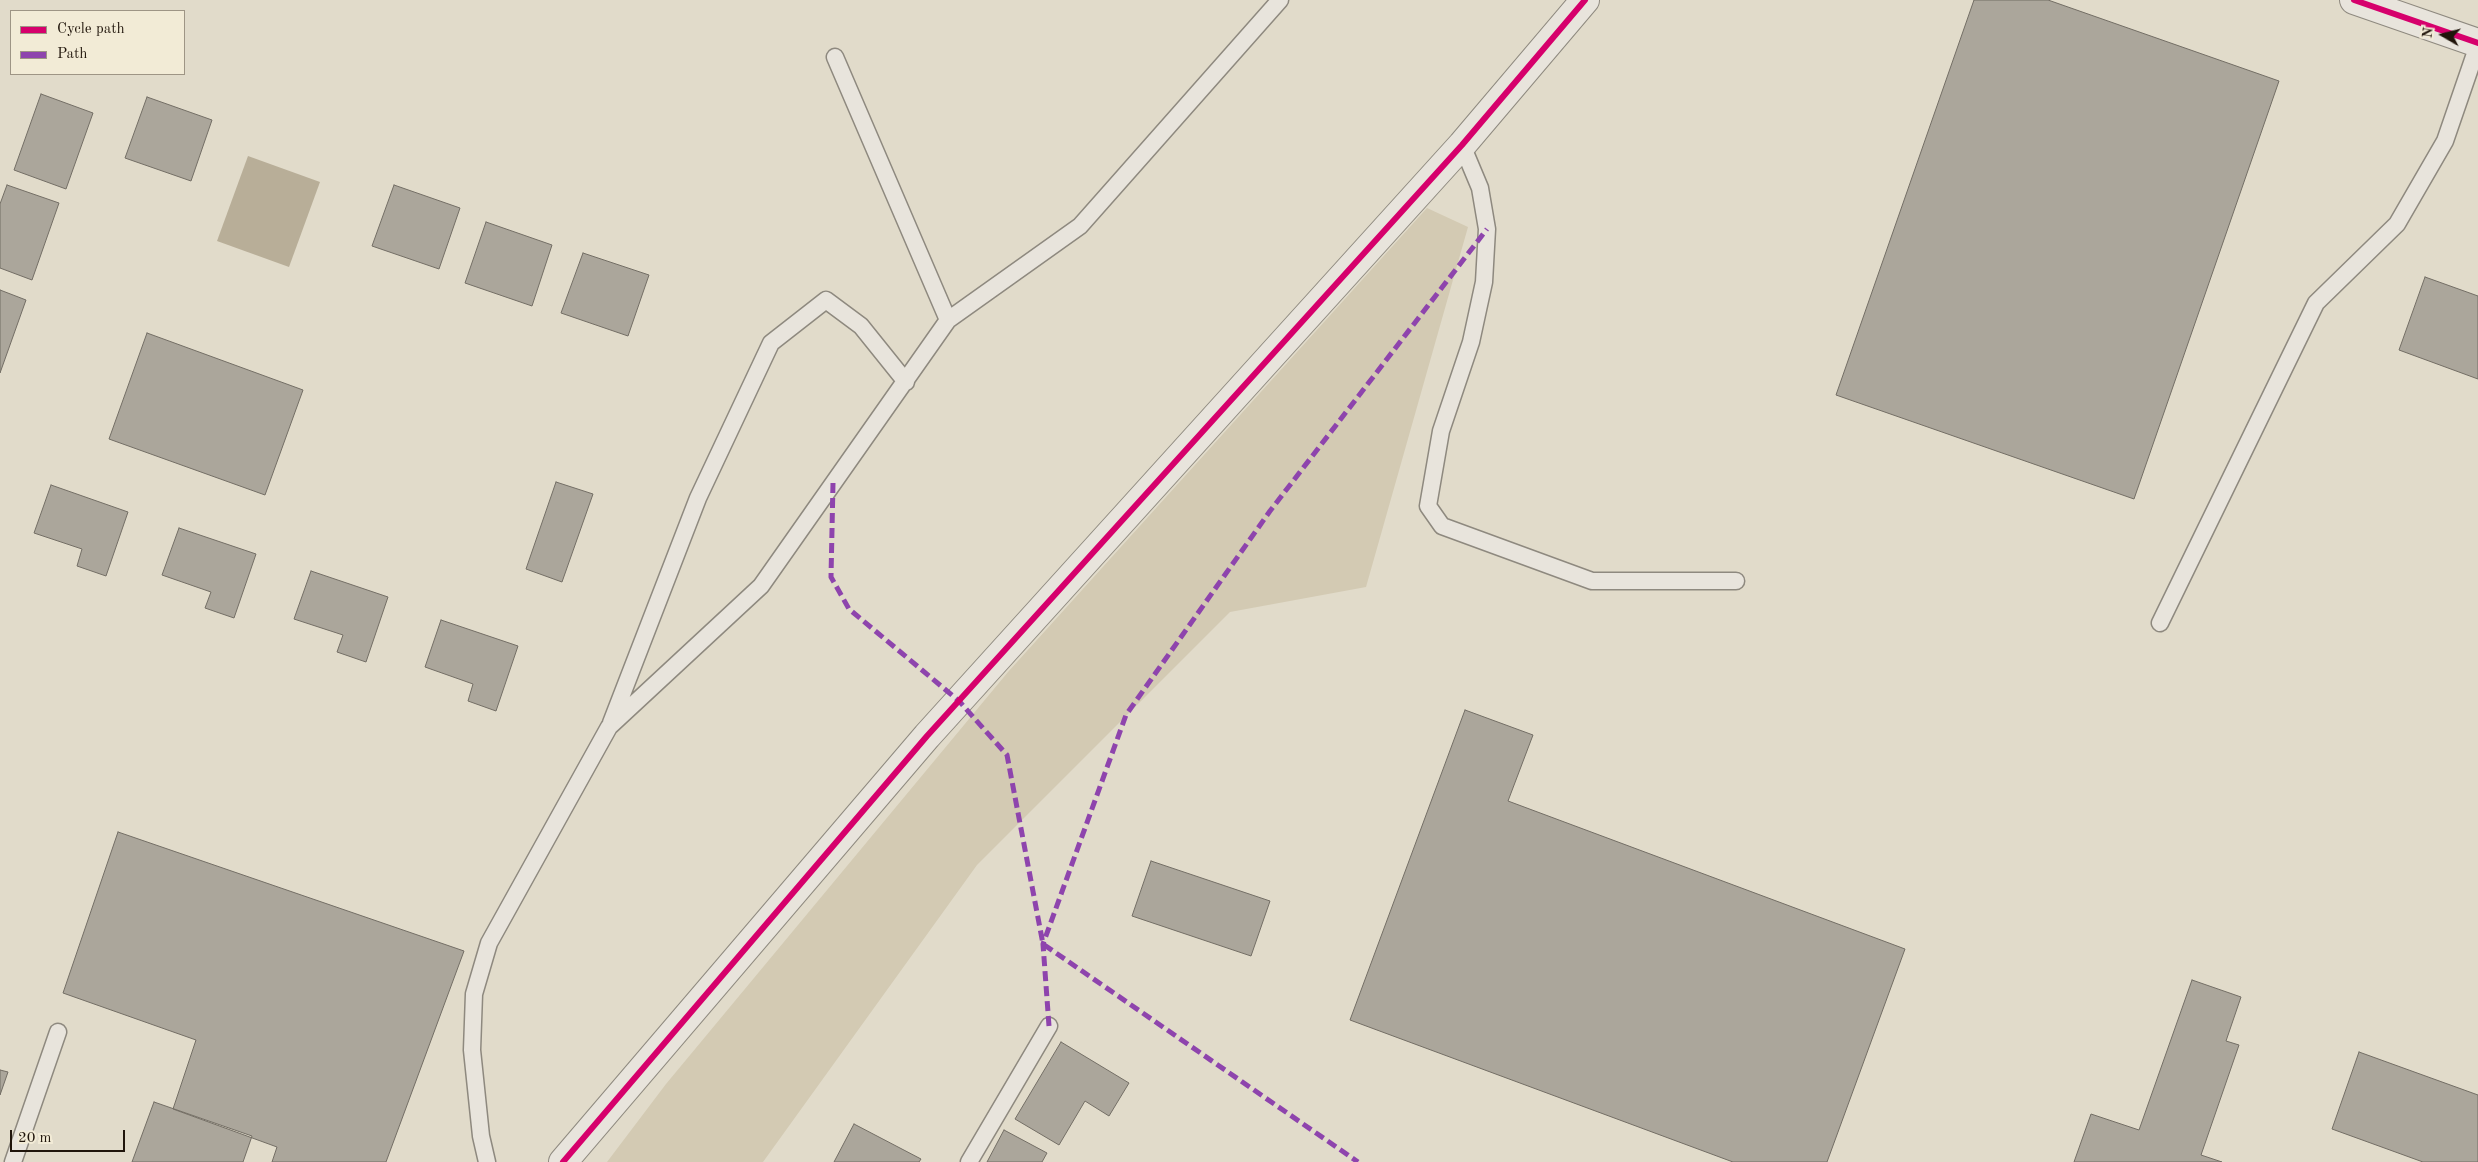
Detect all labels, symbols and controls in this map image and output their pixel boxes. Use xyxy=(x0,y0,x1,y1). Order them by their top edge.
legend xyxy=(10,10,185,75)
north arrow xyxy=(2418,10,2468,60)
text: Cycle path xyxy=(57,22,125,37)
text: N xyxy=(2420,27,2436,39)
text: Path xyxy=(57,47,87,62)
scale bar xyxy=(12,1120,128,1152)
text: 20 m xyxy=(18,1131,52,1146)

